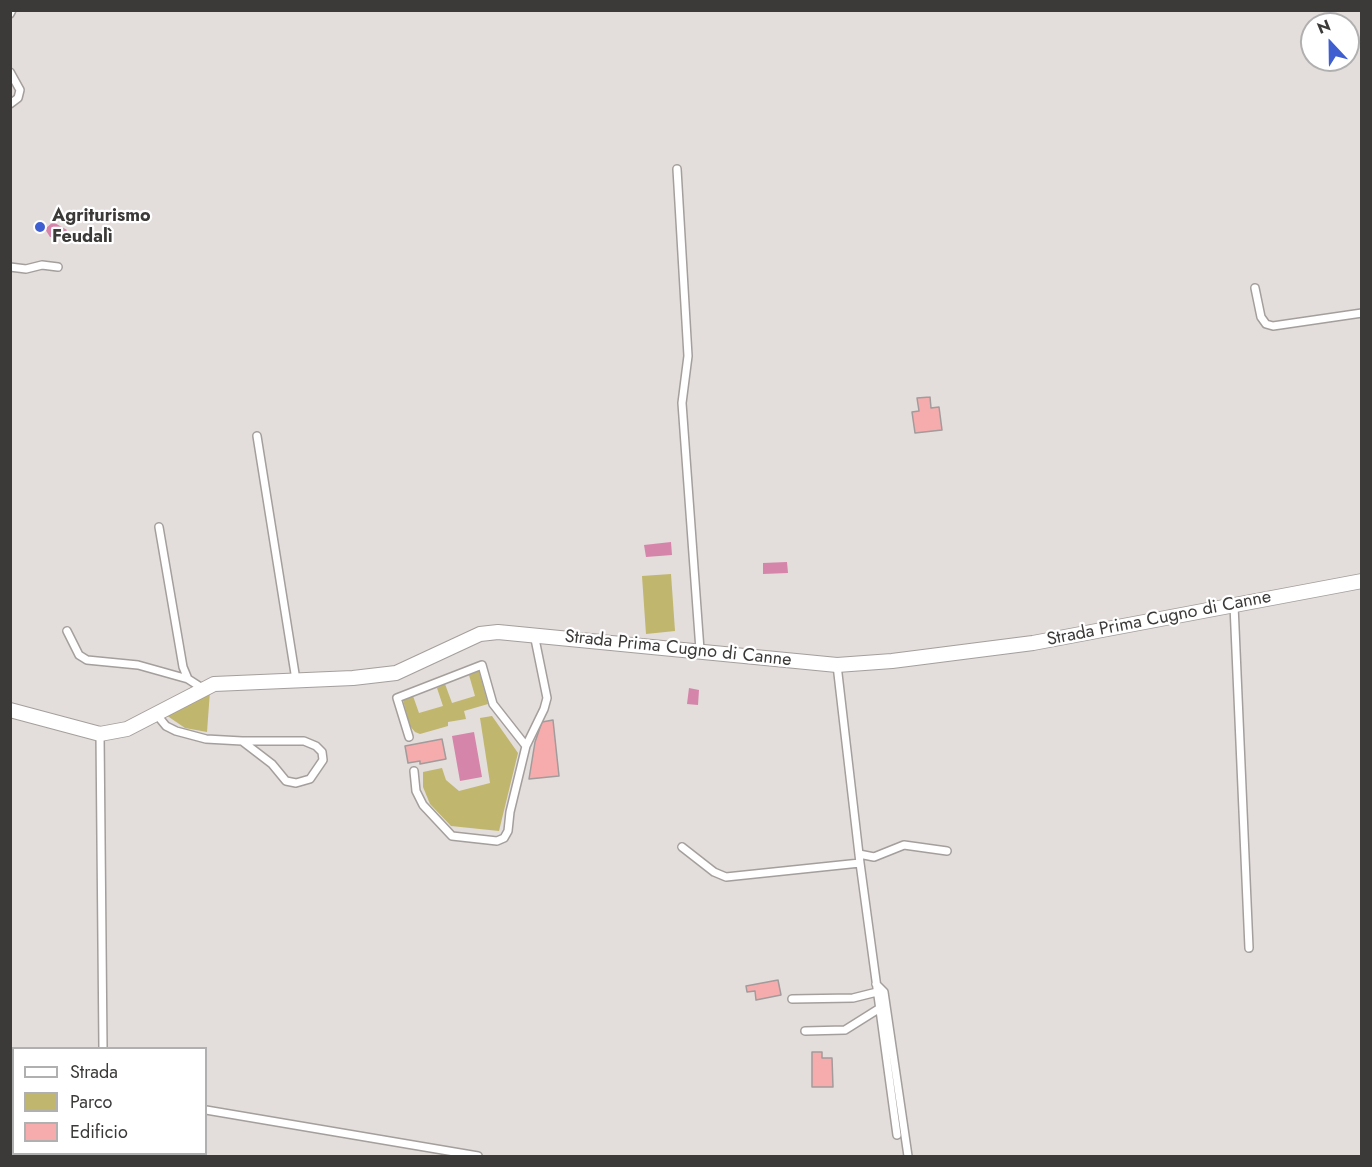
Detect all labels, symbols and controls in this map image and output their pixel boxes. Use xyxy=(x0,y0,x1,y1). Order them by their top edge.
north arrow xyxy=(1300,12,1360,72)
text: N xyxy=(1314,14,1334,40)
place label: Agriturismo Feudalì xyxy=(52,206,151,248)
marker: Agriturismo Feudalì xyxy=(33,220,47,234)
street label: Strada Prima Cugno di Canne xyxy=(1045,587,1273,651)
street label: Strada Prima Cugno di Canne xyxy=(563,626,793,672)
legend xyxy=(12,1047,207,1155)
text: Strada xyxy=(70,1059,118,1085)
text: Parco xyxy=(70,1089,112,1115)
text: Edificio xyxy=(70,1119,128,1145)

